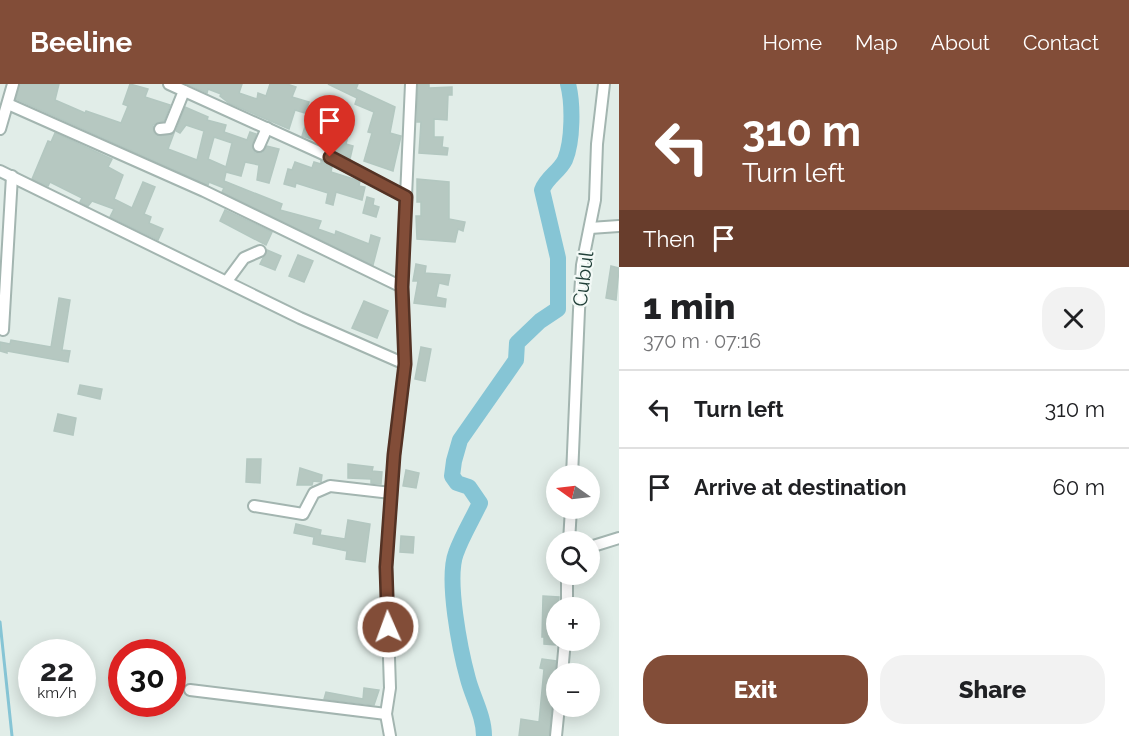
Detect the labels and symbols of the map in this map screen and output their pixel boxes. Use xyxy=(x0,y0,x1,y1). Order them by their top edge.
pin xyxy=(304,95,355,157)
street label: Cubul xyxy=(568,250,598,308)
north arrow xyxy=(546,465,600,519)
position arrow xyxy=(356,595,420,659)
speed limit sign: 30 xyxy=(108,639,186,717)

